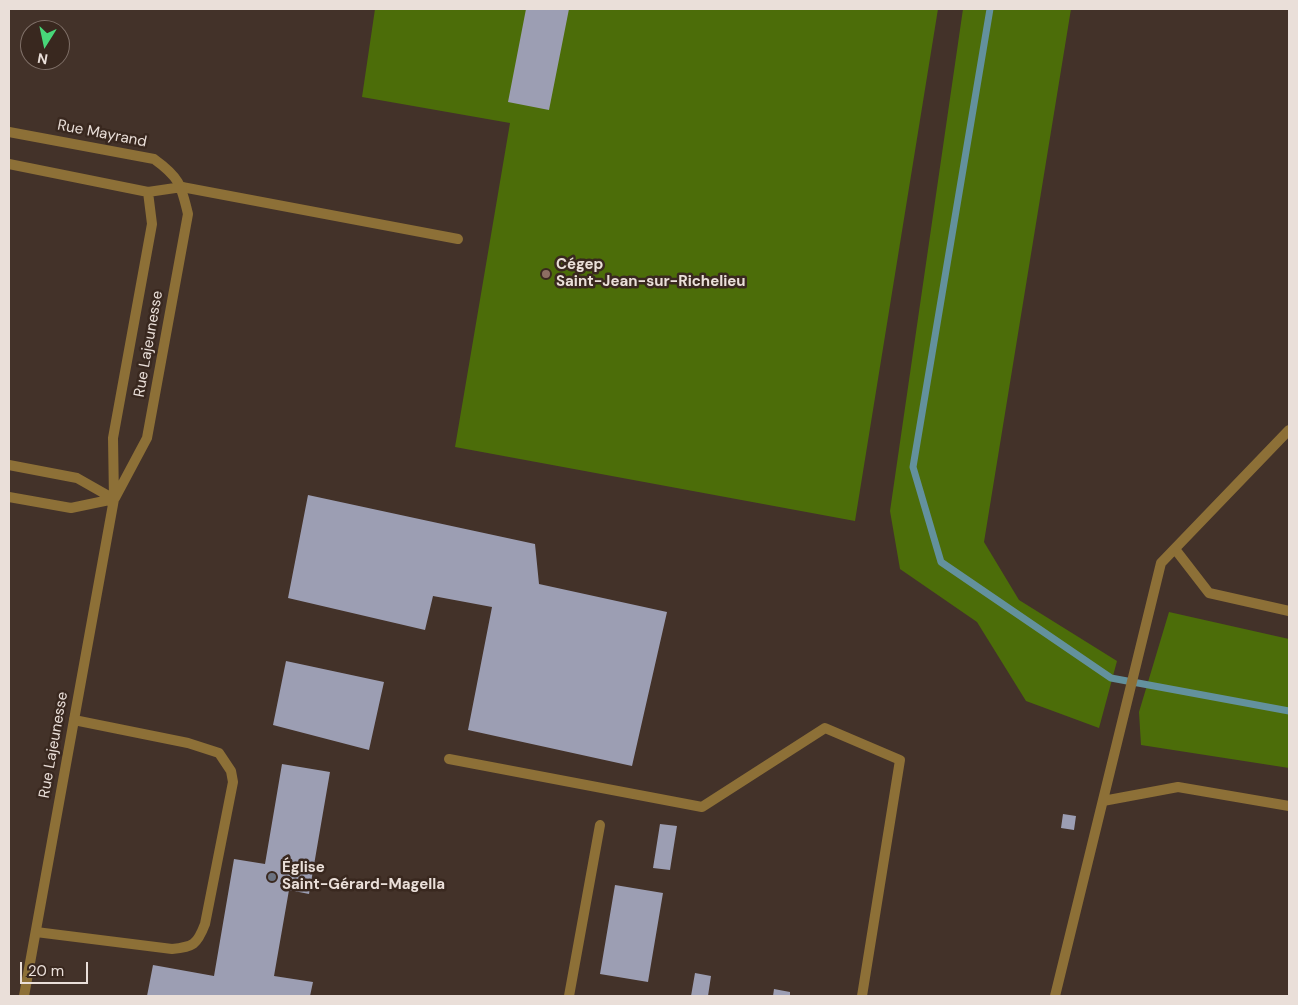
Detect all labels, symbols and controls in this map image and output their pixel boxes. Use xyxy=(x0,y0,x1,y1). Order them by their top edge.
north arrow xyxy=(20,20,70,70)
text: N xyxy=(36,49,49,69)
street label: Rue Mayrand xyxy=(56,117,148,151)
place label: Cégep Saint-Jean-sur-Richelieu xyxy=(556,256,746,291)
marker: Cégep Saint-Jean-sur-Richelieu xyxy=(540,268,552,280)
street label: Rue Lajeunesse xyxy=(131,289,167,399)
street label: Rue Lajeunesse xyxy=(36,690,72,800)
place label: Église Saint-Gérard-Magella xyxy=(282,859,445,894)
marker: Église Saint-Gérard-Magella xyxy=(266,871,278,883)
scale bar xyxy=(22,952,90,984)
text: 20 m xyxy=(28,961,64,981)

